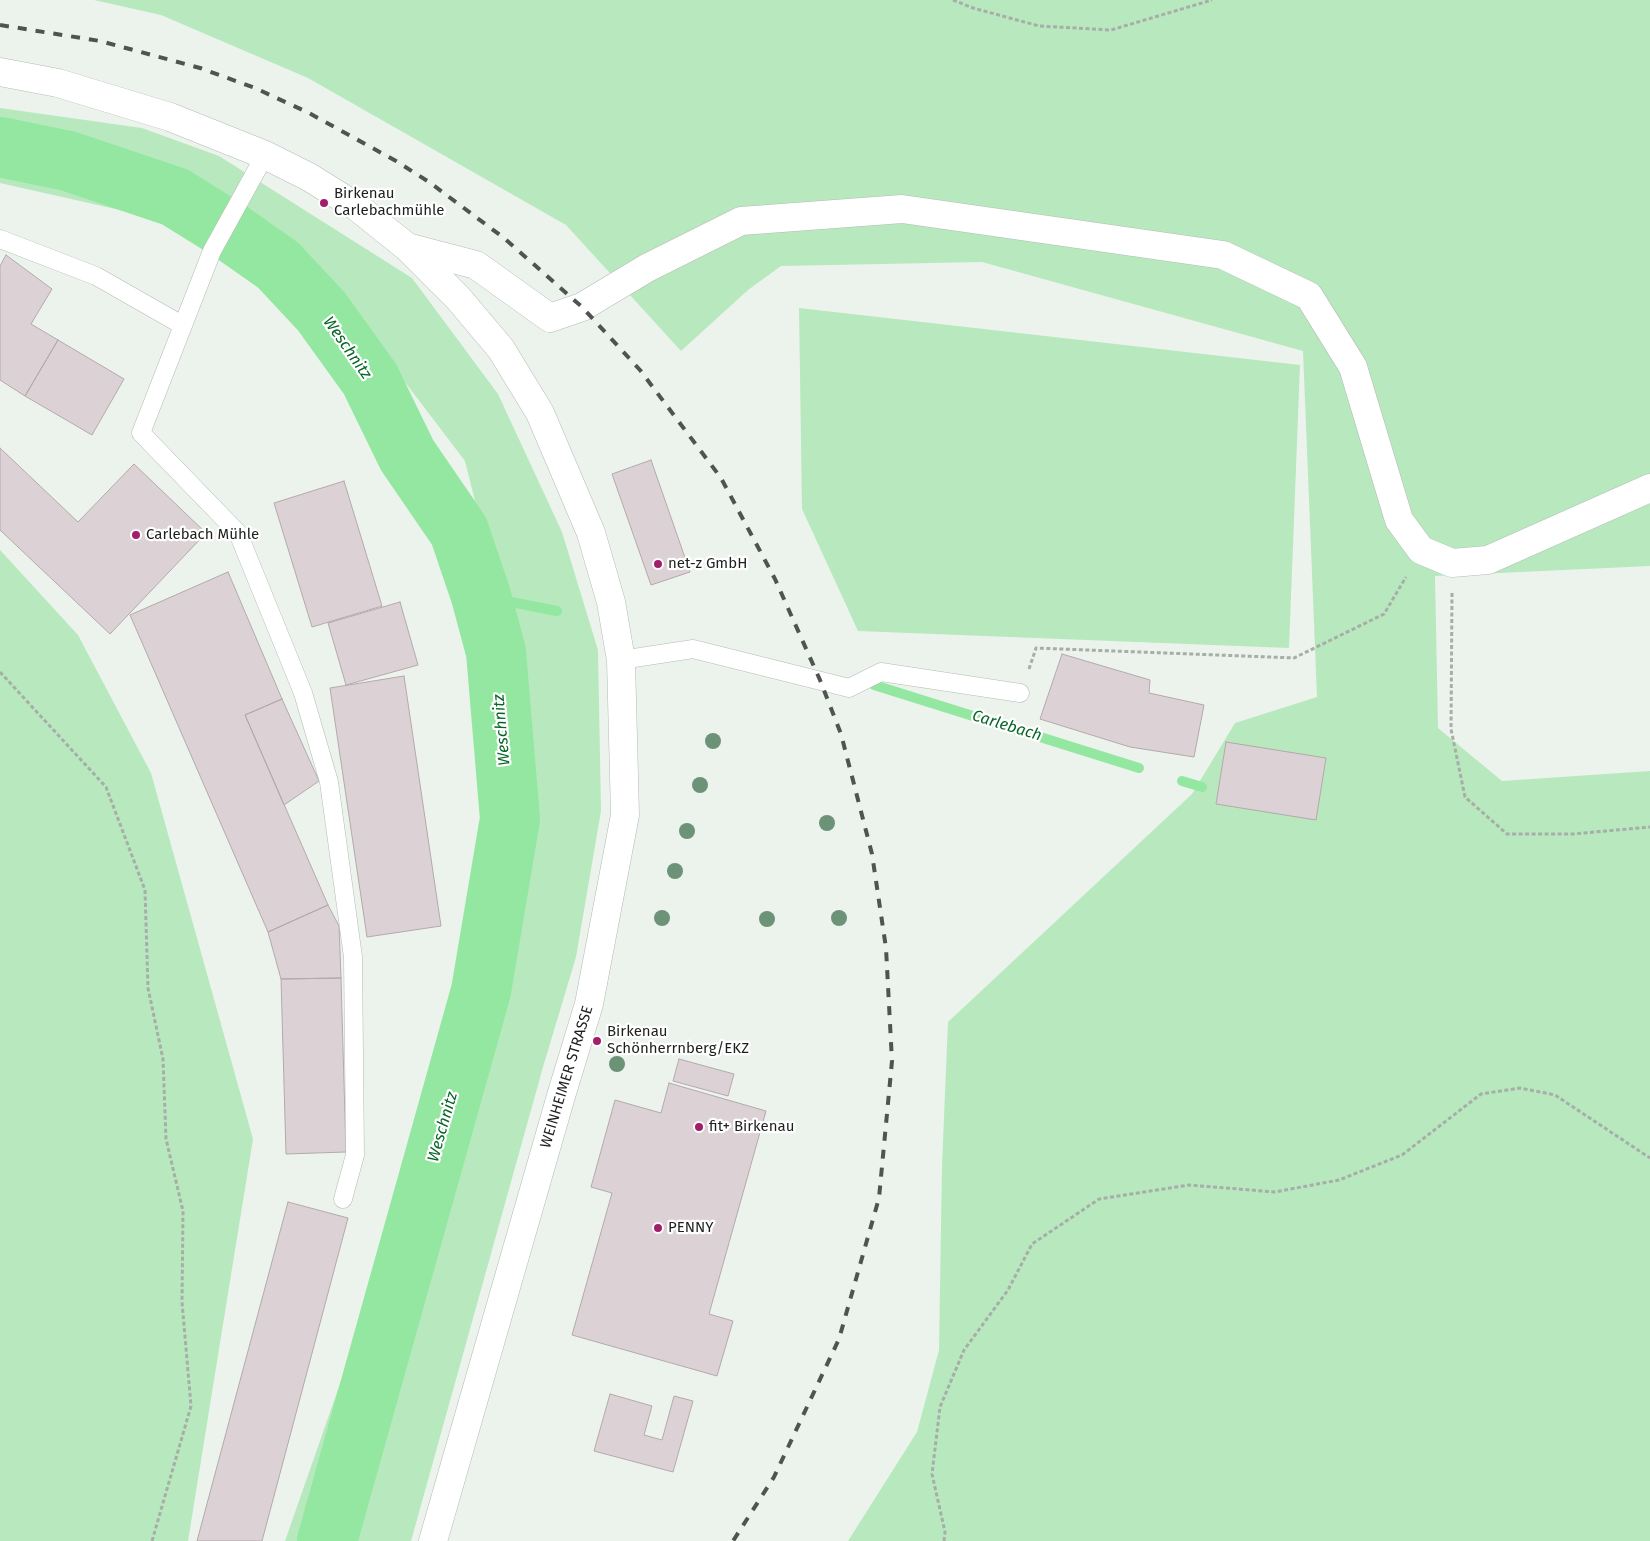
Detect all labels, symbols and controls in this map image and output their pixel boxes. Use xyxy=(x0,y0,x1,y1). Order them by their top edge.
place label: Birkenau Carlebachmühle xyxy=(334,185,444,220)
marker: Birkenau Carlebachmühle xyxy=(318,197,330,209)
water label: Weschnitz xyxy=(319,313,375,383)
place label: Carlebach Mühle xyxy=(146,526,259,544)
marker: Carlebach Mühle xyxy=(130,529,142,541)
place label: net-z GmbH xyxy=(668,555,747,573)
marker: net-z GmbH xyxy=(652,558,664,570)
water label: Weschnitz xyxy=(489,693,515,767)
water label: Carlebach xyxy=(970,706,1044,746)
street label: WEINHEIMER STRASSE xyxy=(537,1004,597,1150)
place label: Birkenau Schönherrnberg/EKZ xyxy=(607,1023,749,1058)
marker: Birkenau Schönherrnberg/EKZ xyxy=(591,1035,603,1047)
water label: Weschnitz xyxy=(424,1090,462,1164)
place label: fit+ Birkenau xyxy=(709,1118,794,1136)
marker: fit+ Birkenau xyxy=(693,1121,705,1133)
place label: PENNY xyxy=(668,1219,713,1237)
marker: PENNY xyxy=(652,1222,664,1234)

